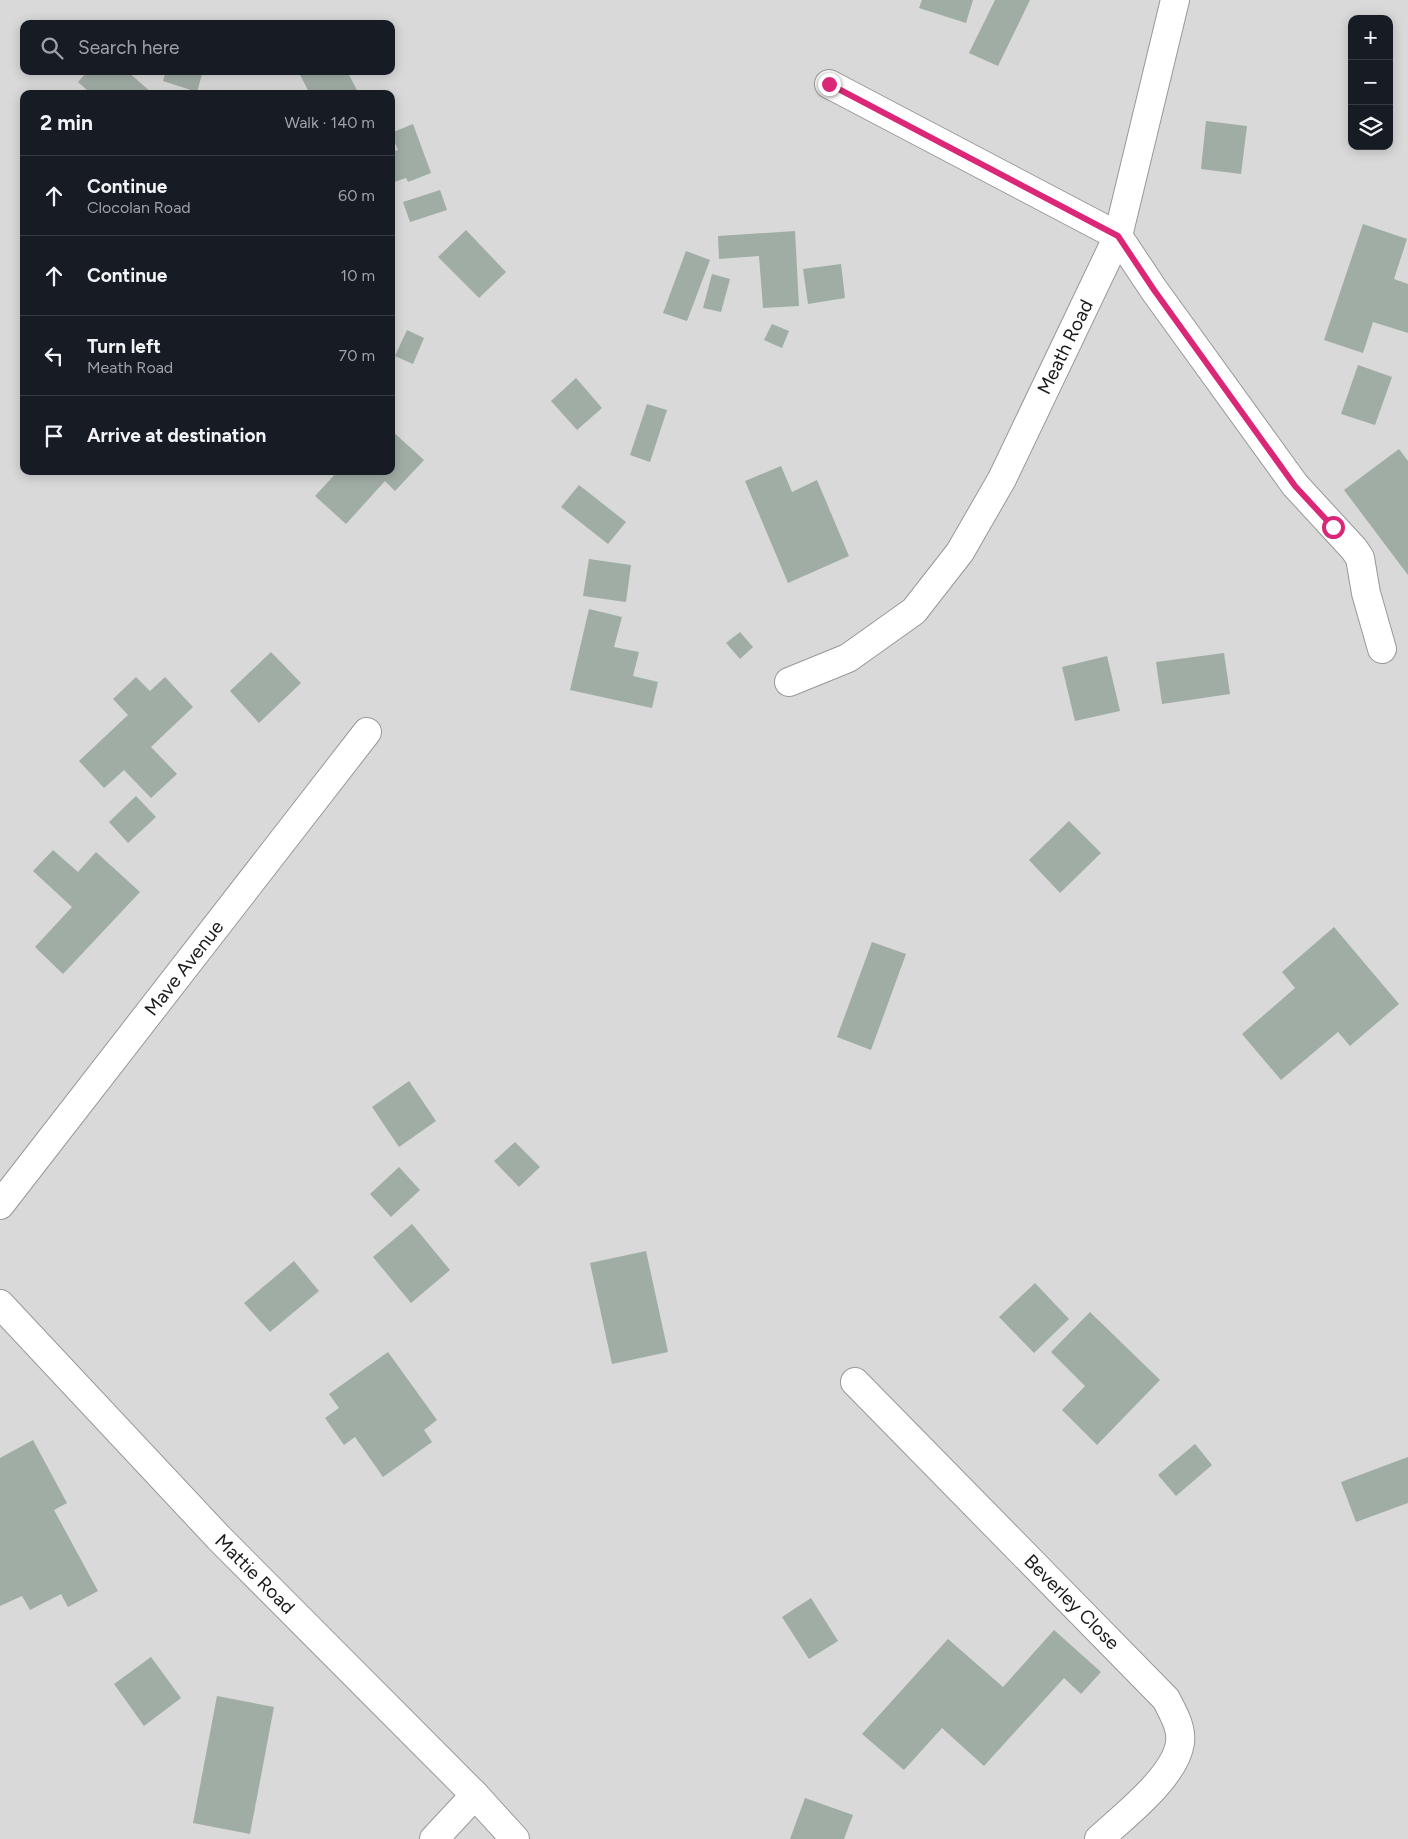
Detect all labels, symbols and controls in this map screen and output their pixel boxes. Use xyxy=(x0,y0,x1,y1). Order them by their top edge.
map controls xyxy=(1348,15,1393,150)
button: + xyxy=(1348,15,1393,60)
search box xyxy=(20,20,395,75)
icon: search xyxy=(38,34,66,62)
text: Search here xyxy=(78,36,180,59)
button: − xyxy=(1348,60,1393,105)
route end xyxy=(818,73,841,96)
button: layers xyxy=(1348,105,1393,150)
text: 2 min xyxy=(40,110,93,135)
text: Walk · 140 m xyxy=(285,113,375,132)
text: Continue xyxy=(87,175,167,198)
icon: ahead xyxy=(40,182,68,210)
text: 60 m xyxy=(338,186,375,205)
text: Clocolan Road xyxy=(87,198,191,217)
icon: ahead xyxy=(40,262,68,290)
text: Continue xyxy=(87,264,167,287)
text: 10 m xyxy=(341,266,375,285)
street label: Meath Road xyxy=(1032,296,1098,398)
text: Turn left xyxy=(87,335,161,358)
icon: left xyxy=(40,342,68,370)
text: 70 m xyxy=(339,346,375,365)
text: Meath Road xyxy=(87,358,173,377)
icon: arrive xyxy=(40,422,68,450)
text: Arrive at destination xyxy=(87,424,266,447)
route start xyxy=(1322,516,1345,539)
street label: Mave Avenue xyxy=(140,916,228,1020)
street label: Mattie Road xyxy=(210,1529,300,1619)
street label: Beverley Close xyxy=(1020,1550,1124,1654)

